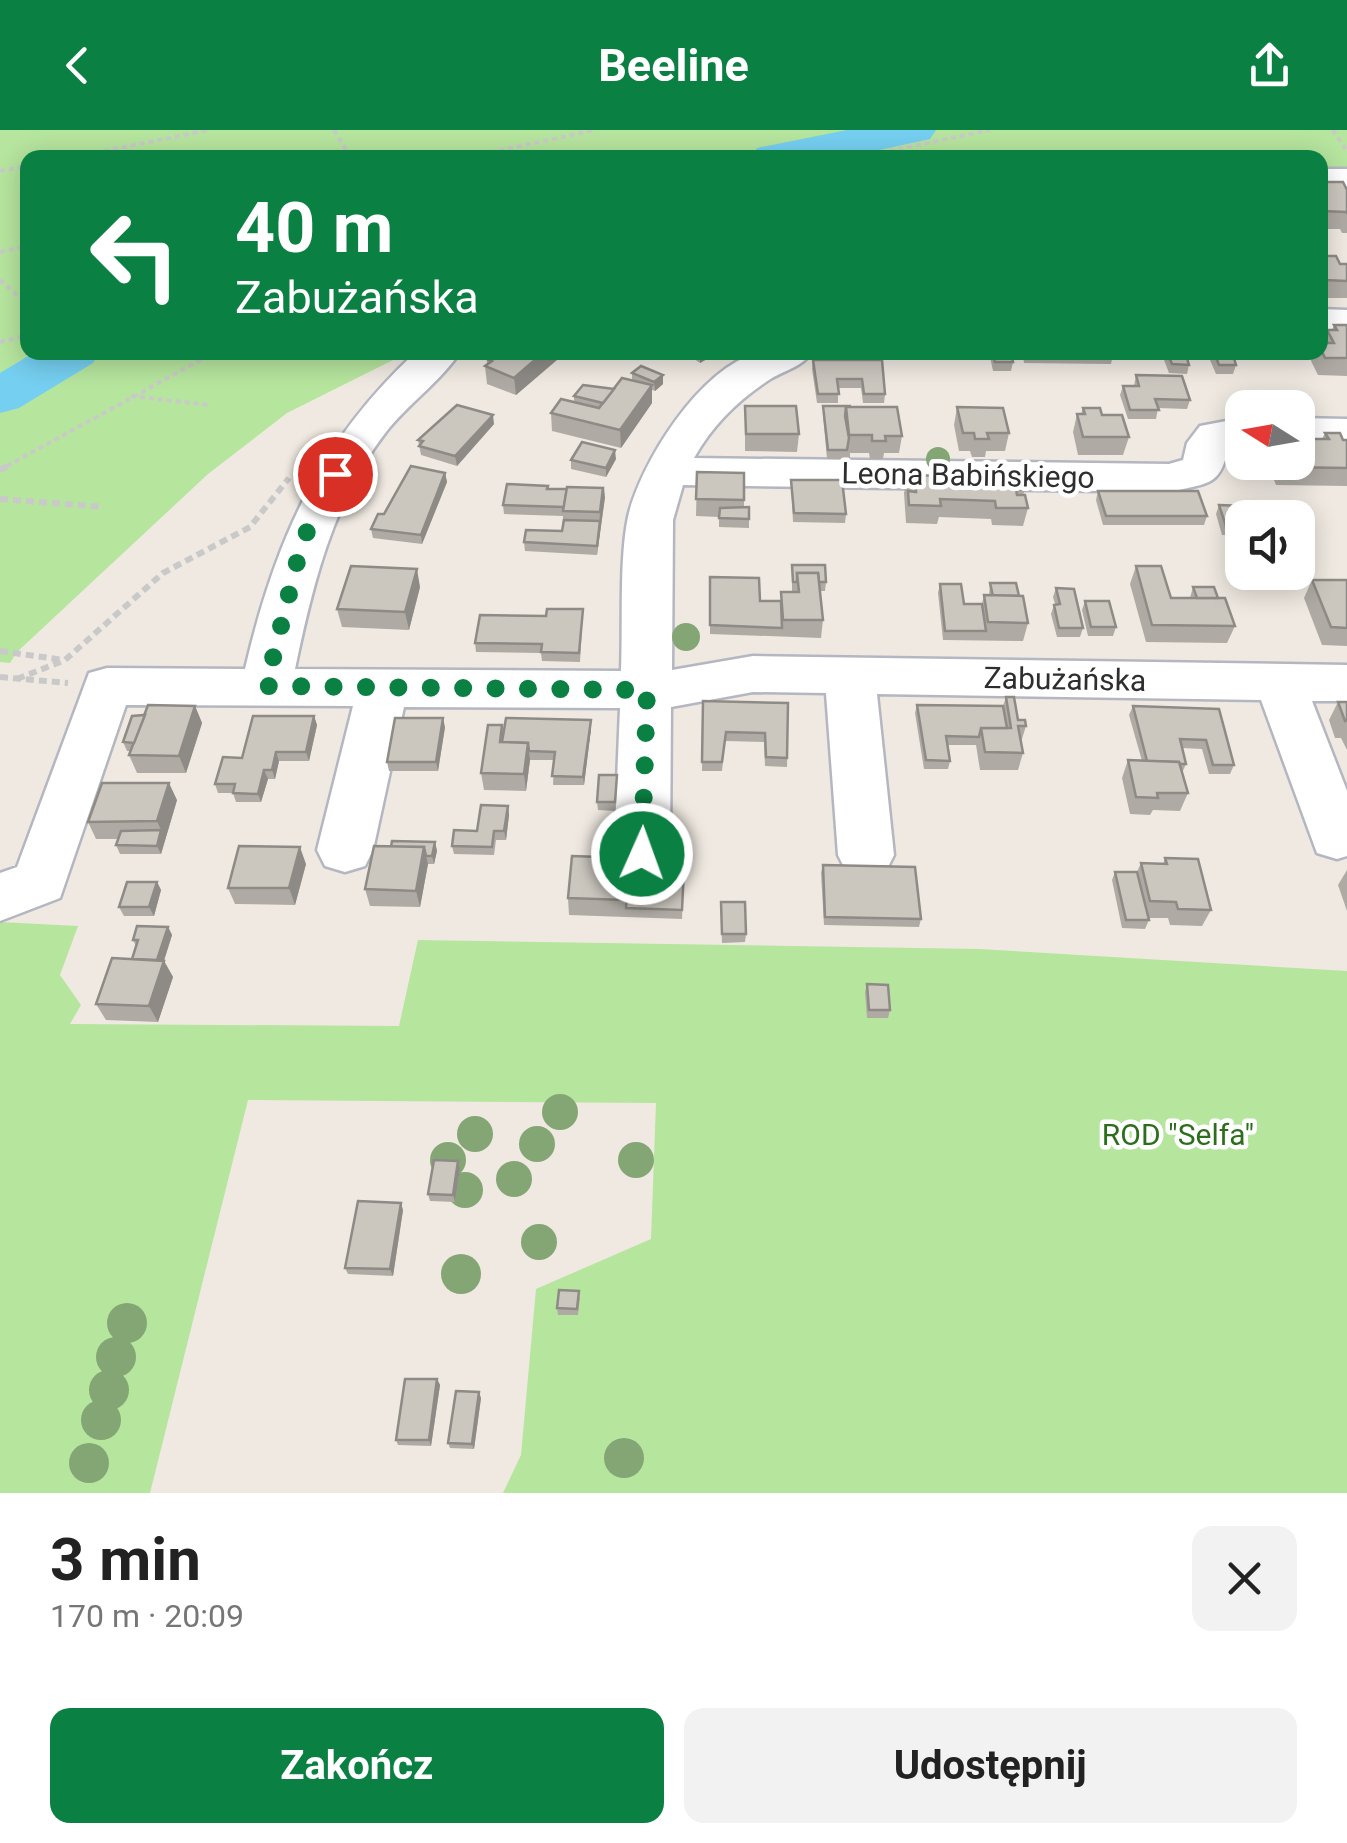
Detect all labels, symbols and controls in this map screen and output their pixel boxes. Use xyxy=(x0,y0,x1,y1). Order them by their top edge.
icon: back xyxy=(50,38,105,93)
icon: share xyxy=(1242,38,1297,93)
text: Beeline xyxy=(598,39,749,92)
text: 40 m xyxy=(235,187,393,269)
icon: left xyxy=(70,190,200,320)
text: Zabużańska xyxy=(235,271,479,324)
north arrow xyxy=(1225,390,1315,480)
map controls xyxy=(1225,390,1315,590)
pin xyxy=(293,432,378,517)
icon: arrive xyxy=(308,447,363,502)
street label: Leona Babińskiego xyxy=(841,455,1095,495)
button: sound xyxy=(1225,500,1315,590)
street label: Zabużańska xyxy=(983,660,1147,698)
position arrow xyxy=(590,802,694,906)
park label: ROD "Selfa" xyxy=(1102,1117,1254,1152)
text: 3 min xyxy=(50,1524,201,1595)
button: close xyxy=(1192,1526,1297,1631)
text: 170 m · 20:09 xyxy=(50,1597,244,1635)
button: Zakończ xyxy=(50,1708,664,1823)
button: Udostępnij xyxy=(684,1708,1297,1823)

